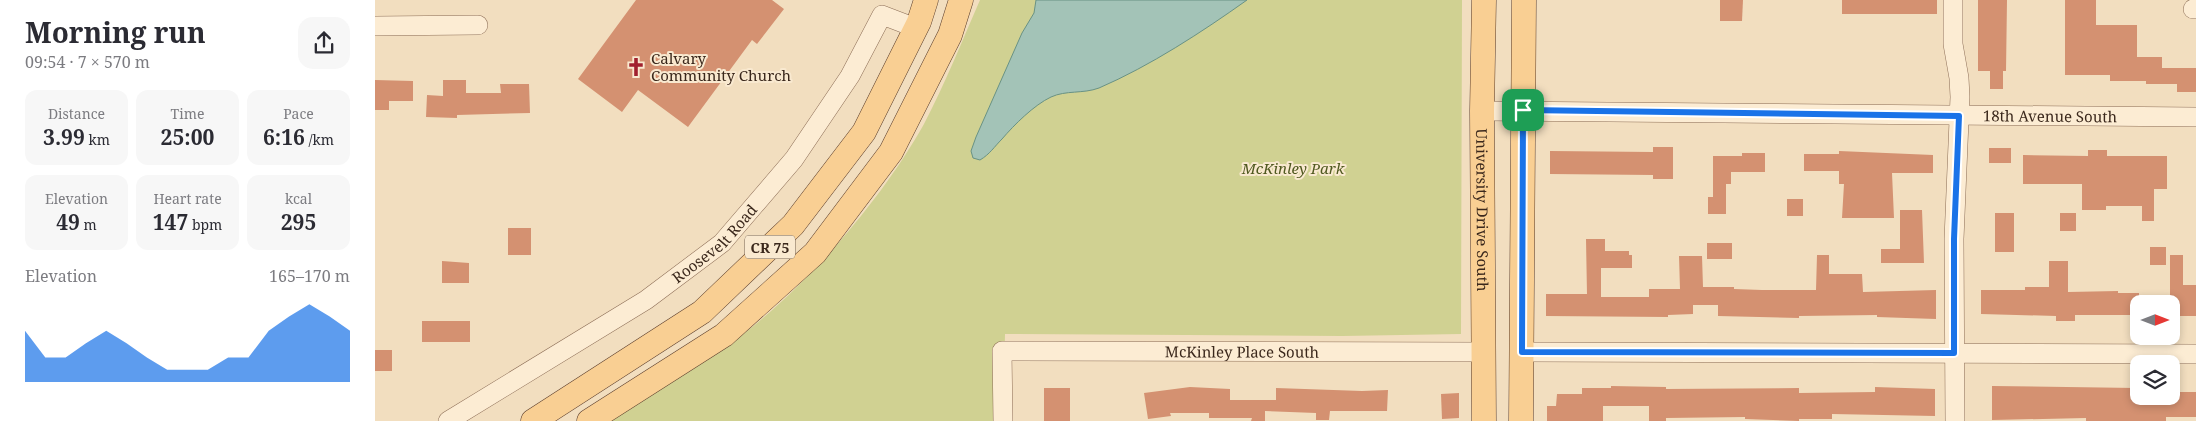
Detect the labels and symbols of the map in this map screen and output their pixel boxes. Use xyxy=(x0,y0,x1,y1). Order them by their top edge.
place label: Calvary Community Church xyxy=(651,48,792,85)
church icon: Calvary Community Church xyxy=(625,56,647,78)
pin xyxy=(1502,89,1544,131)
street label: 18th Avenue South xyxy=(1983,105,2118,126)
street label: University Drive South xyxy=(1472,128,1493,292)
park label: McKinley Park xyxy=(1241,158,1345,178)
street label: Roosevelt Road xyxy=(668,200,761,287)
road number: CR 75 xyxy=(745,236,795,258)
north arrow xyxy=(2130,295,2180,345)
street label: McKinley Place South xyxy=(1165,341,1320,362)

